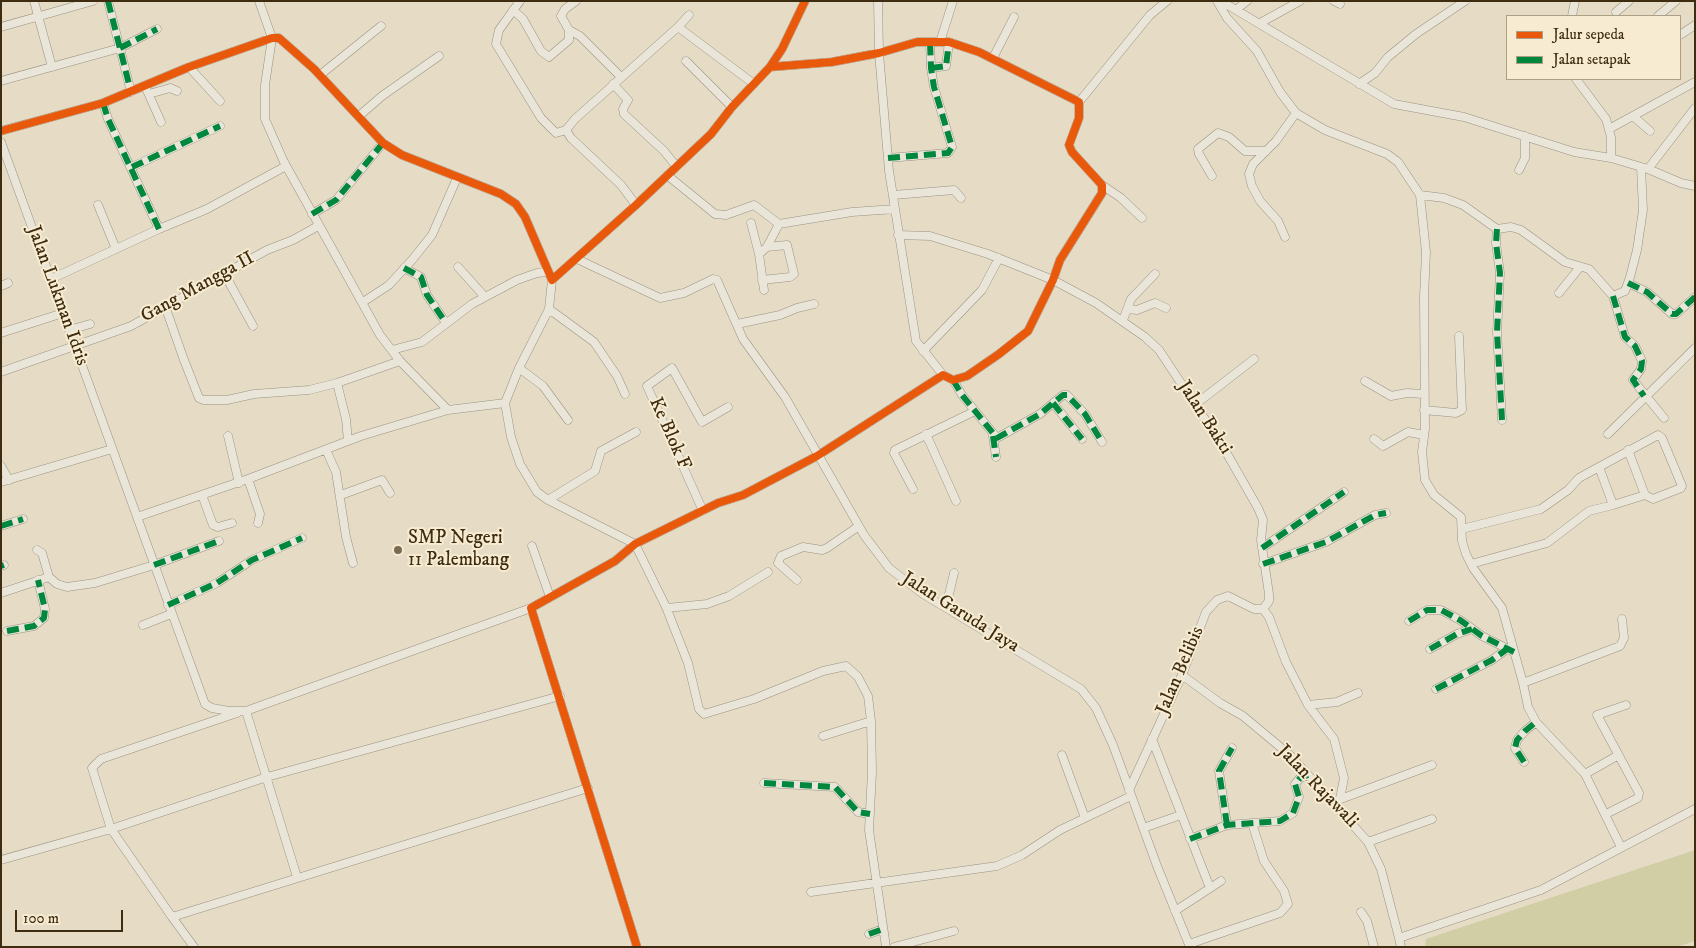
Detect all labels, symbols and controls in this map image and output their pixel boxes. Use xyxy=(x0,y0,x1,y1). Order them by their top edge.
legend xyxy=(1506,15,1681,80)
text: Jalur sepeda xyxy=(1553,25,1624,44)
text: Jalan setapak xyxy=(1553,50,1631,69)
street label: Jalan Lukman Idris xyxy=(21,223,93,369)
street label: Gang Mangga II xyxy=(137,247,259,329)
street label: Jalan Bakti xyxy=(1172,377,1236,459)
street label: Ke Blok F xyxy=(643,394,695,474)
place label: SMP Negeri 11 Palembang xyxy=(408,528,509,572)
marker: SMP Negeri 11 Palembang xyxy=(392,544,404,556)
street label: Jalan Garuda Jaya xyxy=(897,568,1023,658)
street label: Jalan Belibis xyxy=(1152,623,1210,719)
street label: Jalan Rajawali xyxy=(1272,741,1362,833)
scale bar xyxy=(18,900,125,932)
text: 100 m xyxy=(23,909,59,928)

